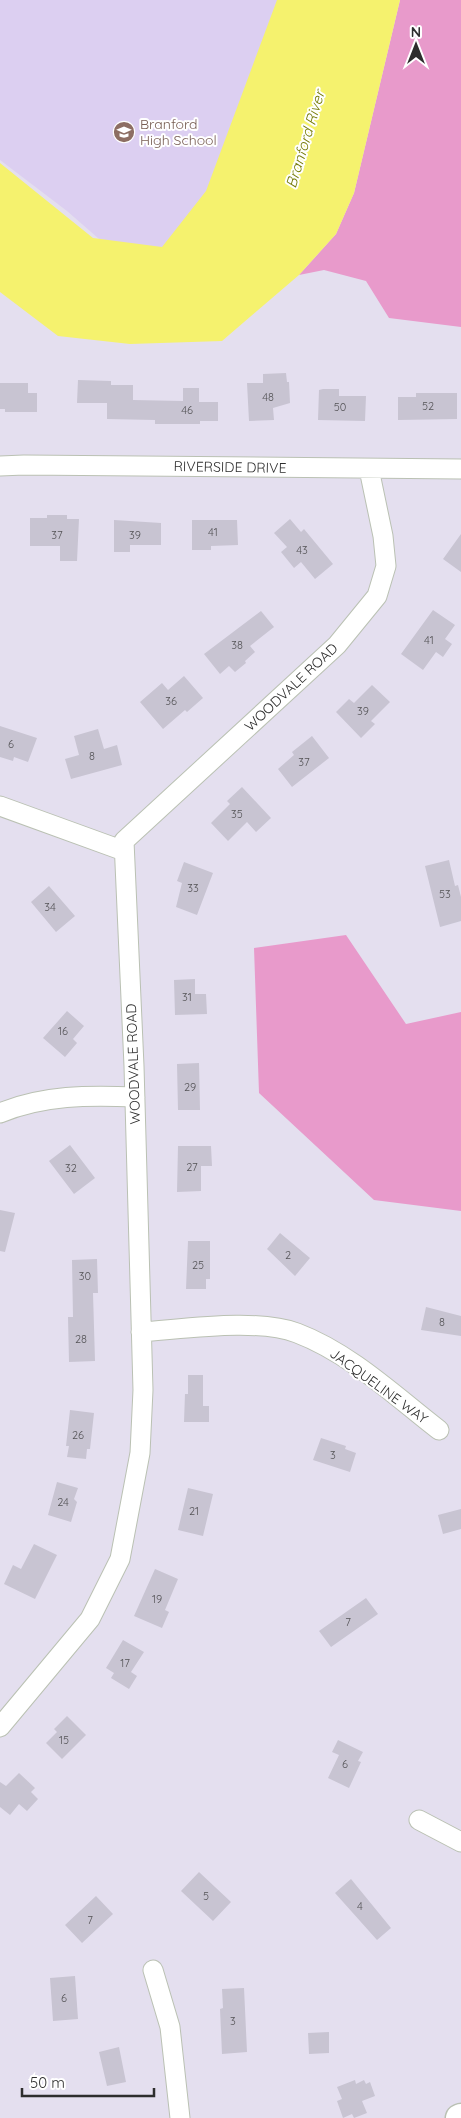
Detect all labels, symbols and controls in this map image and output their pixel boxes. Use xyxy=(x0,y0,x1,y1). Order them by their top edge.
north arrow xyxy=(391,20,441,70)
text: N xyxy=(411,23,421,41)
water label: Branford River xyxy=(281,86,330,190)
place label: Branford High School xyxy=(140,115,217,149)
school or university icon: Branford High School xyxy=(112,120,136,144)
house number: 48 xyxy=(262,390,274,404)
house number: 52 xyxy=(422,399,434,413)
house number: 50 xyxy=(334,400,346,414)
house number: 46 xyxy=(181,403,193,417)
street label: RIVERSIDE DRIVE xyxy=(173,457,287,477)
house number: 41 xyxy=(208,525,218,539)
house number: 37 xyxy=(51,528,63,542)
house number: 39 xyxy=(129,528,141,542)
house number: 43 xyxy=(296,543,308,557)
house number: 41 xyxy=(424,633,434,647)
house number: 38 xyxy=(231,638,243,652)
street label: WOODVALE ROAD xyxy=(241,639,341,735)
house number: 36 xyxy=(165,694,177,708)
house number: 39 xyxy=(357,704,369,718)
house number: 6 xyxy=(8,737,14,751)
house number: 8 xyxy=(89,749,95,763)
house number: 37 xyxy=(298,755,310,769)
house number: 35 xyxy=(231,807,243,821)
house number: 33 xyxy=(187,881,199,895)
house number: 53 xyxy=(439,887,451,901)
house number: 34 xyxy=(44,900,56,914)
house number: 31 xyxy=(182,990,192,1004)
street label: WOODVALE ROAD xyxy=(122,1003,144,1125)
house number: 16 xyxy=(58,1024,68,1038)
house number: 29 xyxy=(184,1080,196,1094)
house number: 27 xyxy=(186,1160,198,1174)
house number: 32 xyxy=(65,1161,77,1175)
house number: 2 xyxy=(285,1248,291,1262)
house number: 25 xyxy=(192,1258,204,1272)
house number: 30 xyxy=(79,1269,91,1283)
house number: 8 xyxy=(439,1315,445,1329)
house number: 28 xyxy=(75,1332,87,1346)
street label: JACQUELINE WAY xyxy=(326,1344,432,1428)
house number: 26 xyxy=(72,1428,84,1442)
house number: 3 xyxy=(330,1448,336,1462)
house number: 24 xyxy=(57,1495,69,1509)
house number: 21 xyxy=(189,1504,199,1518)
house number: 19 xyxy=(152,1592,162,1606)
house number: 7 xyxy=(345,1615,351,1629)
house number: 17 xyxy=(120,1656,130,1670)
house number: 15 xyxy=(59,1733,69,1747)
house number: 6 xyxy=(342,1757,348,1771)
house number: 5 xyxy=(203,1889,209,1903)
house number: 4 xyxy=(357,1899,363,1913)
house number: 7 xyxy=(87,1913,93,1927)
house number: 6 xyxy=(61,1991,67,2005)
house number: 3 xyxy=(230,2014,236,2028)
scale bar xyxy=(22,2066,155,2098)
text: 50 m xyxy=(30,2073,65,2092)

